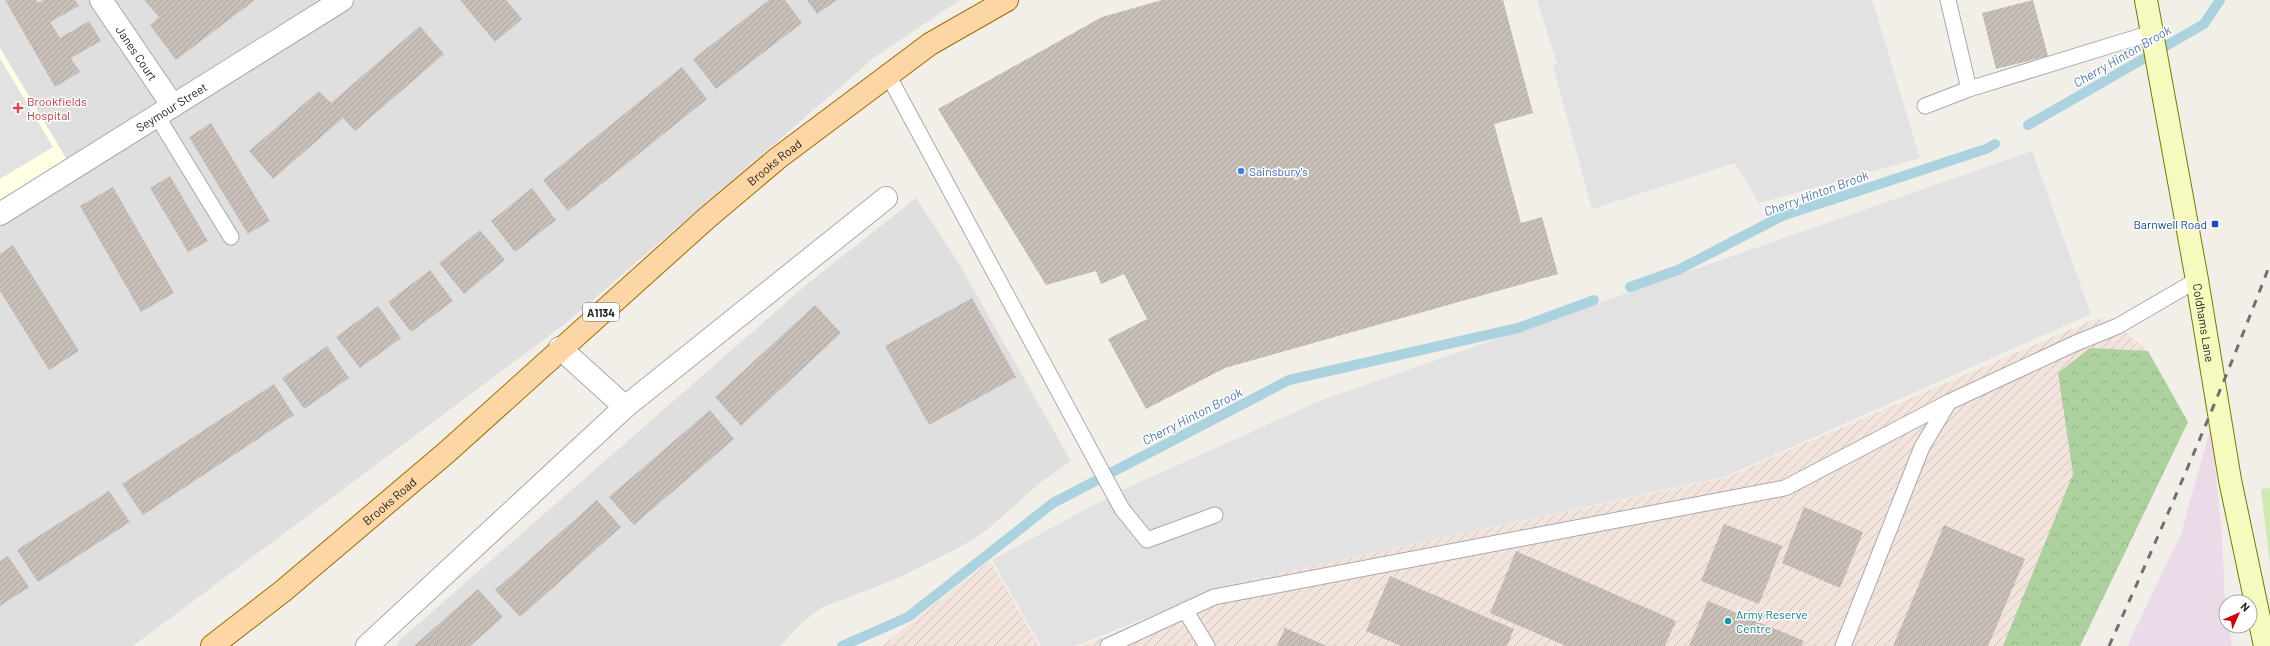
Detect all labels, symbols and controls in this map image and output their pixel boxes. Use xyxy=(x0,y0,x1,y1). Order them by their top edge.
water label: Cherry Hinton Brook xyxy=(2070,21,2174,91)
street label: Janes Court xyxy=(113,23,160,83)
street label: Seymour Street xyxy=(133,79,209,134)
place label: Brookfields Hospital xyxy=(27,94,87,122)
marker: Brookfields Hospital xyxy=(12,102,24,114)
street label: Brooks Road xyxy=(744,136,804,188)
place label: Sainsbury's xyxy=(1249,164,1308,178)
marker: Sainsbury's xyxy=(1236,166,1246,176)
water label: Cherry Hinton Brook xyxy=(1761,166,1871,219)
place label: Barnwell Road xyxy=(2133,217,2207,231)
marker: Barnwell Road xyxy=(2210,219,2220,229)
street label: Coldhams Lane xyxy=(2191,282,2217,363)
road number: A1134 xyxy=(583,303,619,321)
water label: Cherry Hinton Brook xyxy=(1139,384,1245,448)
street label: Brooks Road xyxy=(360,474,419,528)
north arrow xyxy=(2218,594,2258,634)
text: N xyxy=(2238,599,2253,614)
place label: Army Reserve Centre xyxy=(1736,607,1808,635)
marker: Army Reserve Centre xyxy=(1723,616,1733,626)

